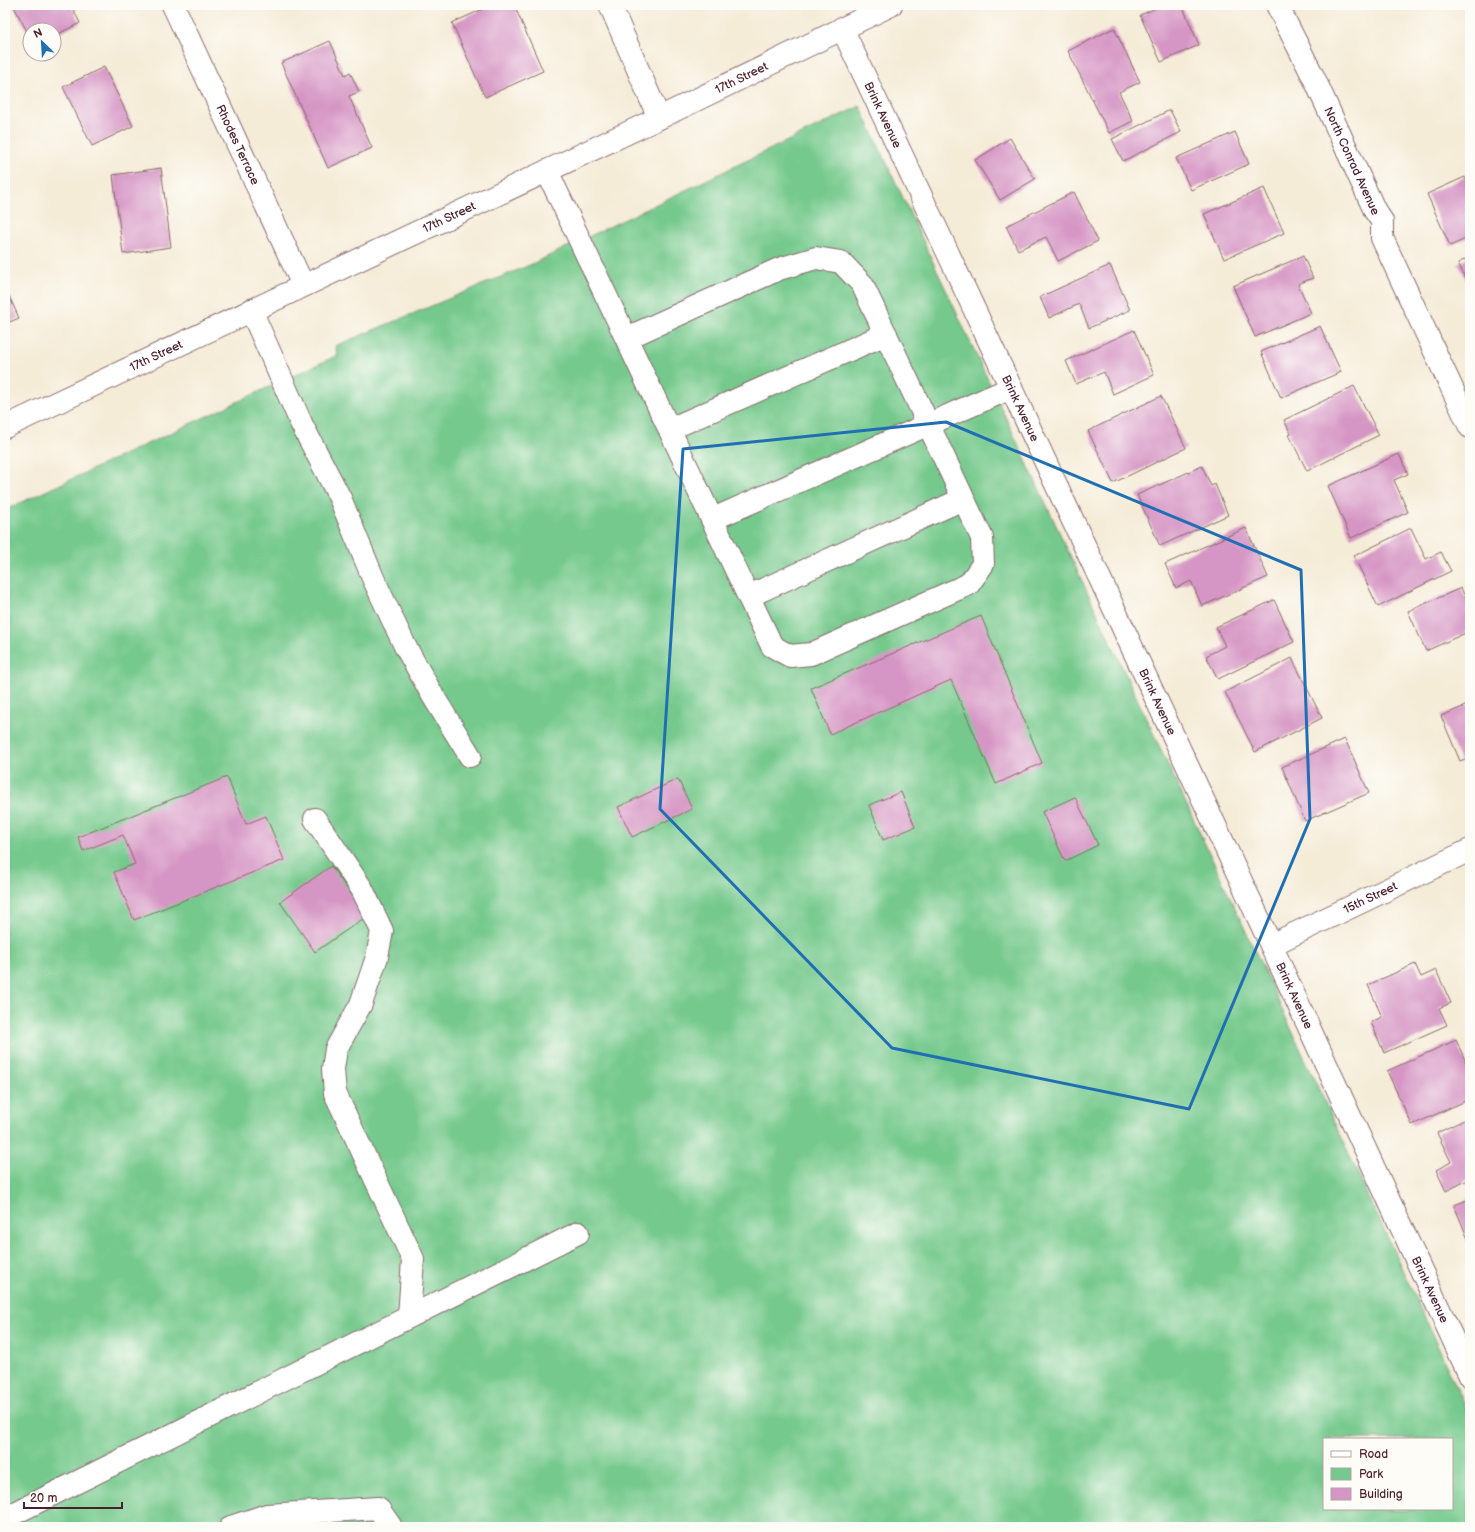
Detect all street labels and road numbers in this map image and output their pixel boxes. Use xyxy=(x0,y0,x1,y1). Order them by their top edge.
street label: 17th Street xyxy=(713,59,771,97)
street label: Brink Avenue xyxy=(861,79,905,150)
street label: Rhodes Terrace xyxy=(213,102,263,187)
street label: North Conrad Avenue xyxy=(1321,104,1383,217)
street label: 17th Street xyxy=(420,198,478,236)
street label: 17th Street xyxy=(127,337,185,375)
street label: Brink Avenue xyxy=(998,373,1042,444)
street label: Brink Avenue xyxy=(1136,666,1179,737)
street label: 15th Street xyxy=(1341,878,1400,917)
street label: Brink Avenue xyxy=(1272,960,1316,1031)
street label: Brink Avenue xyxy=(1408,1254,1452,1325)

